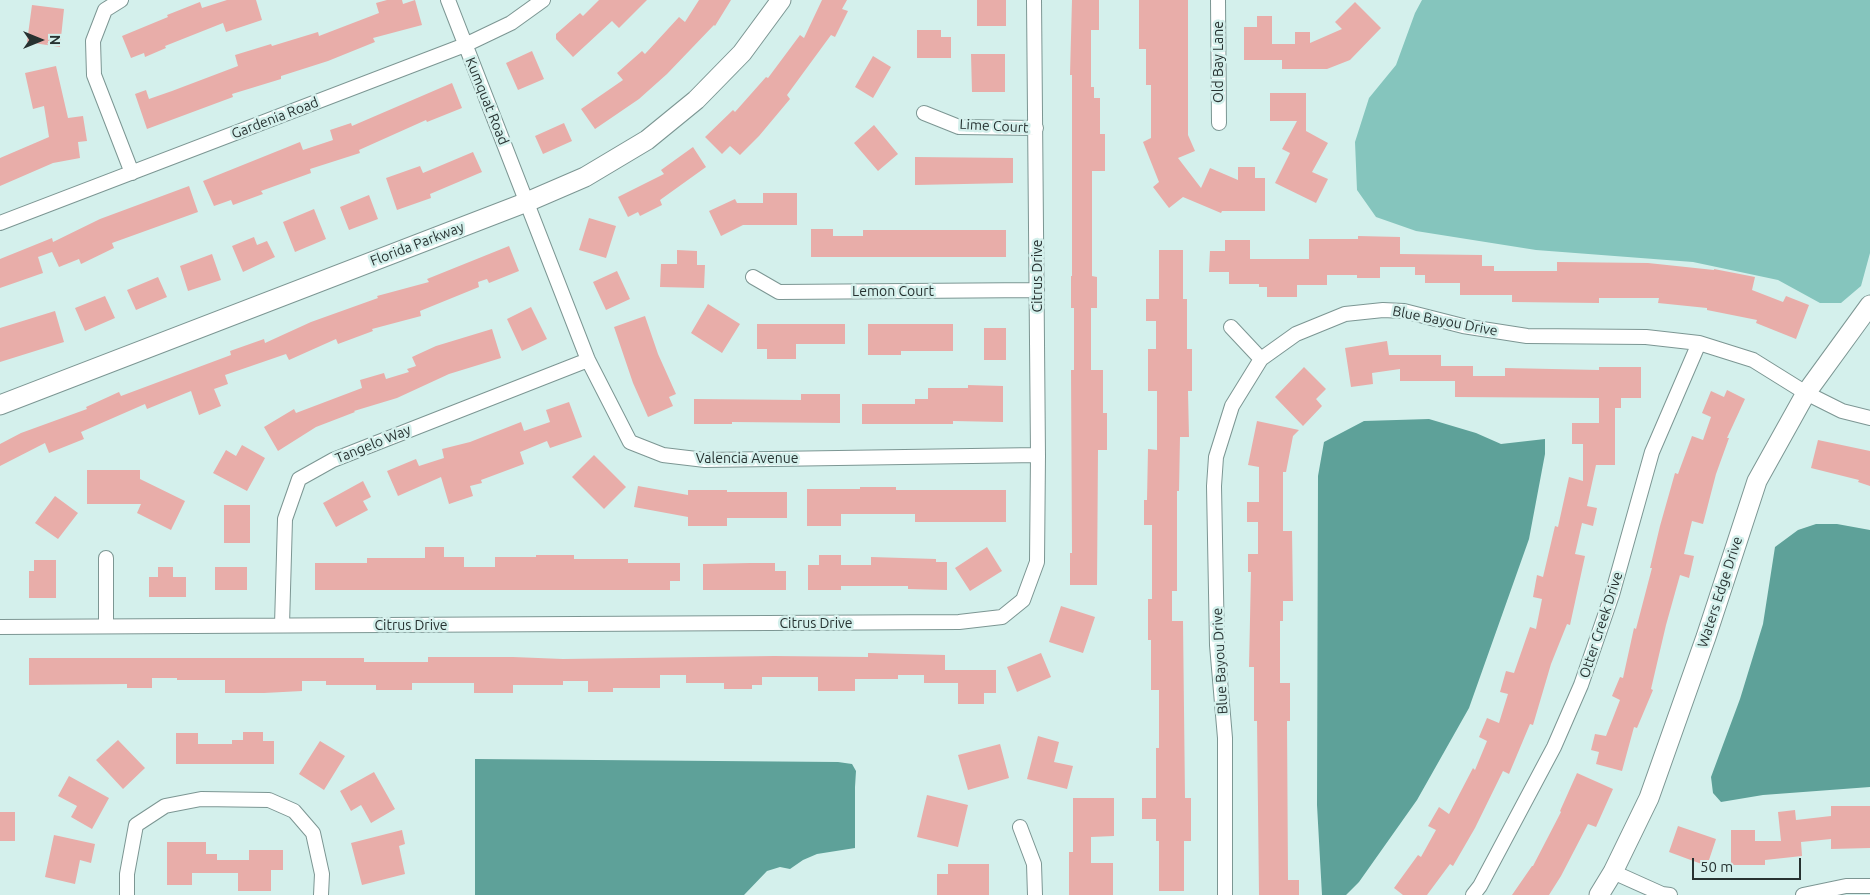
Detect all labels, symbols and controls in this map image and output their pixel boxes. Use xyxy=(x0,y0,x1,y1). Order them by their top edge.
north arrow xyxy=(15,15,65,65)
street label: Old Bay Lane xyxy=(1210,21,1226,103)
text: N xyxy=(47,35,63,45)
street label: Kumquat Road xyxy=(462,55,512,147)
street label: Gardenia Road xyxy=(229,94,321,142)
street label: Lime Court xyxy=(959,116,1029,136)
street label: Florida Parkway xyxy=(368,218,466,270)
street label: Citrus Drive xyxy=(1029,239,1045,313)
street label: Lemon Court xyxy=(852,283,934,299)
street label: Blue Bayou Drive xyxy=(1391,303,1499,339)
street label: Tangelo Way xyxy=(333,421,413,467)
street label: Valencia Avenue xyxy=(696,450,798,466)
street label: Waters Edge Drive xyxy=(1694,534,1746,650)
street label: Otter Creek Drive xyxy=(1576,570,1626,680)
street label: Blue Bayou Drive xyxy=(1209,607,1231,715)
street label: Citrus Drive xyxy=(779,615,853,631)
street label: Citrus Drive xyxy=(374,617,448,633)
scale bar xyxy=(1695,848,1804,880)
text: 50 m xyxy=(1700,858,1733,875)

